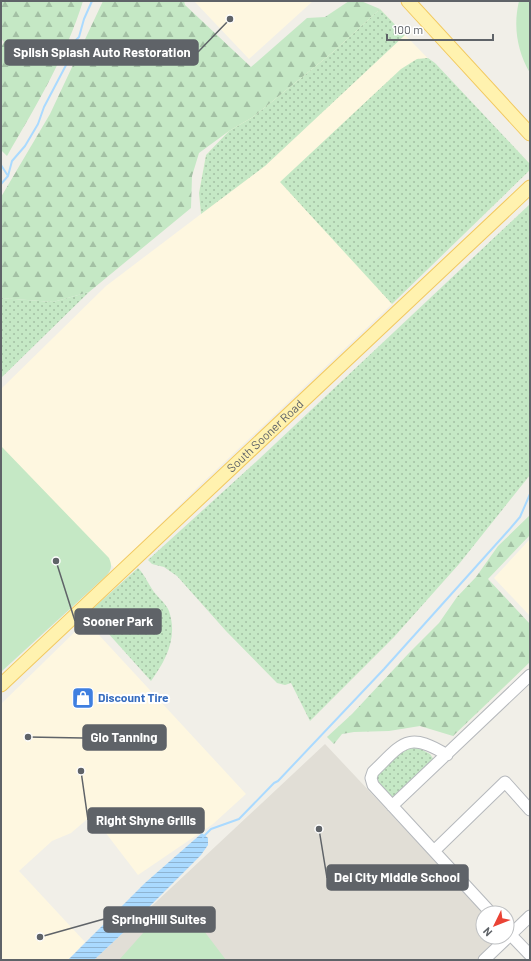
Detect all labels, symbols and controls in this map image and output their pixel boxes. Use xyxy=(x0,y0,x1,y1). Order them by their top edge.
scale bar xyxy=(387,16,493,42)
text: 100 m xyxy=(393,22,423,36)
callout: Splish Splash Auto Restoration xyxy=(5,40,198,65)
text: Splish Splash Auto Restoration xyxy=(13,44,191,60)
street label: South Sooner Road xyxy=(224,396,306,475)
callout: Sooner Park xyxy=(75,609,161,634)
text: Sooner Park xyxy=(83,613,153,629)
shop icon: Discount Tire xyxy=(70,685,96,711)
place label: Discount Tire xyxy=(98,690,169,704)
callout: Glo Tanning xyxy=(83,725,166,750)
text: Glo Tanning xyxy=(91,729,157,745)
callout: Right Shyne Grills xyxy=(88,808,204,833)
text: Right Shyne Grills xyxy=(96,812,197,828)
callout: Del City Middle School xyxy=(327,865,468,890)
text: Del City Middle School xyxy=(334,869,460,885)
north arrow xyxy=(475,905,515,945)
callout: SpringHill Suites xyxy=(104,907,215,932)
text: SpringHill Suites xyxy=(112,911,207,927)
text: N xyxy=(480,925,495,939)

